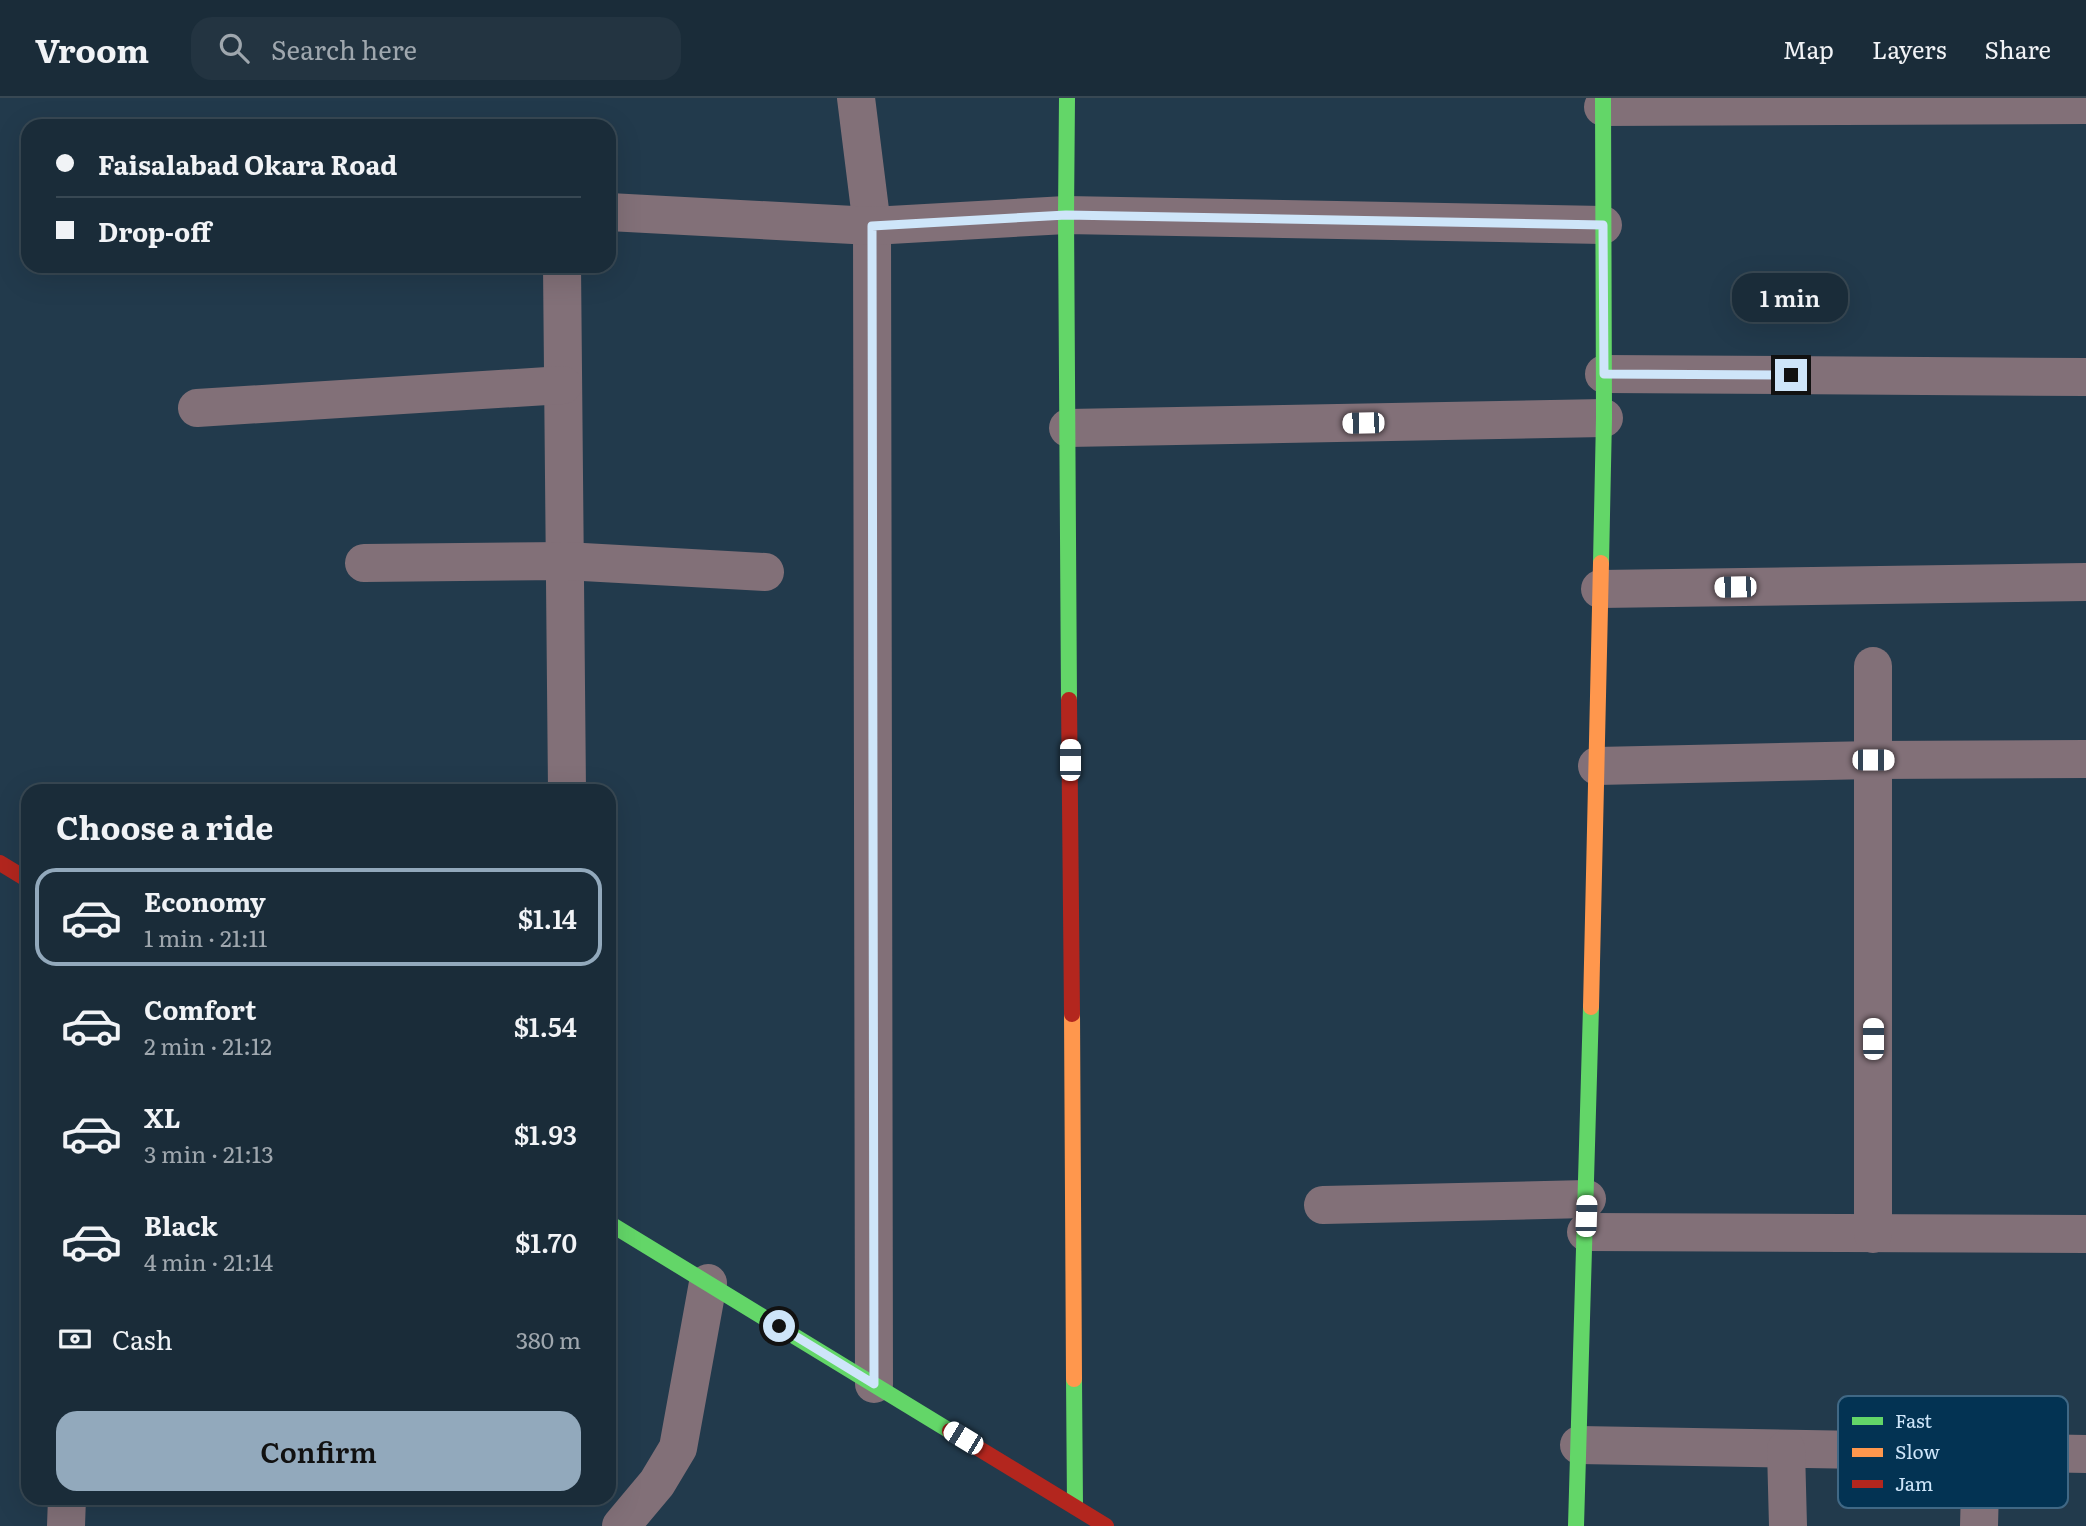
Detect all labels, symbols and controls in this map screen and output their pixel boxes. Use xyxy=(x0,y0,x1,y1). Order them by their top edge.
search box xyxy=(191,17,681,80)
text: Vroom xyxy=(35,24,149,73)
icon: search xyxy=(215,29,253,67)
text: Search here xyxy=(271,29,417,68)
text: Map xyxy=(1783,31,1834,66)
text: Layers xyxy=(1872,31,1946,66)
text: Share xyxy=(1984,31,2051,66)
text: Faisalabad Okara Road xyxy=(98,144,397,183)
text: Drop-off xyxy=(98,211,211,250)
callout: 1 min xyxy=(1733,274,1849,322)
text: 1 min xyxy=(1760,280,1820,314)
route end xyxy=(1775,359,1807,391)
car xyxy=(1342,412,1385,434)
car xyxy=(1714,576,1757,598)
car xyxy=(1060,739,1081,781)
car xyxy=(1853,750,1895,771)
text: Choose a ride xyxy=(56,802,273,850)
text: Economy xyxy=(144,881,266,920)
icon: car xyxy=(60,886,123,949)
text: $1.14 xyxy=(518,898,577,937)
text: 1 min · 21:11 xyxy=(144,920,267,954)
text: Comfort xyxy=(144,989,256,1028)
icon: car xyxy=(60,994,123,1057)
text: $1.54 xyxy=(514,1006,577,1045)
car xyxy=(1863,1018,1884,1060)
text: 2 min · 21:12 xyxy=(144,1028,272,1062)
text: XL xyxy=(144,1097,181,1136)
icon: car xyxy=(60,1102,123,1165)
text: $1.93 xyxy=(514,1114,577,1153)
text: 3 min · 21:13 xyxy=(144,1136,274,1170)
car xyxy=(1575,1195,1598,1237)
text: Black xyxy=(144,1205,218,1244)
icon: car xyxy=(60,1210,123,1273)
text: $1.70 xyxy=(515,1222,577,1261)
text: 4 min · 21:14 xyxy=(144,1244,273,1278)
route start xyxy=(763,1310,795,1342)
text: Cash xyxy=(112,1319,173,1358)
icon: cash xyxy=(56,1320,94,1358)
text: 380 m xyxy=(516,1322,581,1356)
legend xyxy=(1838,1396,2068,1508)
text: Fast xyxy=(1895,1406,1932,1434)
button: Confirm xyxy=(56,1411,581,1491)
car xyxy=(940,1418,987,1458)
text: Slow xyxy=(1895,1437,1940,1465)
text: Jam xyxy=(1895,1469,1933,1497)

